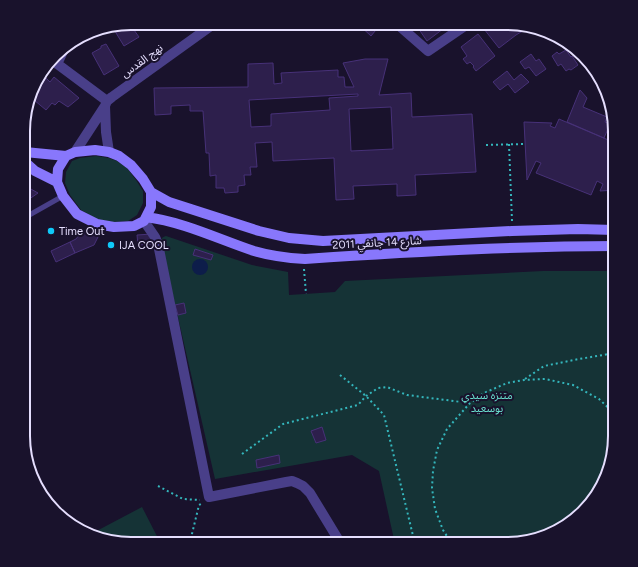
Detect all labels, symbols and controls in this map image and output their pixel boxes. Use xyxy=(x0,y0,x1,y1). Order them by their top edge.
street label: نهج القدس xyxy=(119,41,166,81)
place label: Time Out xyxy=(59,225,105,238)
marker: Time Out xyxy=(46,226,56,236)
street label: شارع 14 جانفي 2011 xyxy=(332,234,423,254)
place label: IJA COOL xyxy=(119,239,169,252)
marker: IJA COOL xyxy=(106,240,116,250)
park label: متنزه سيدي بوسعيد xyxy=(461,389,513,415)

